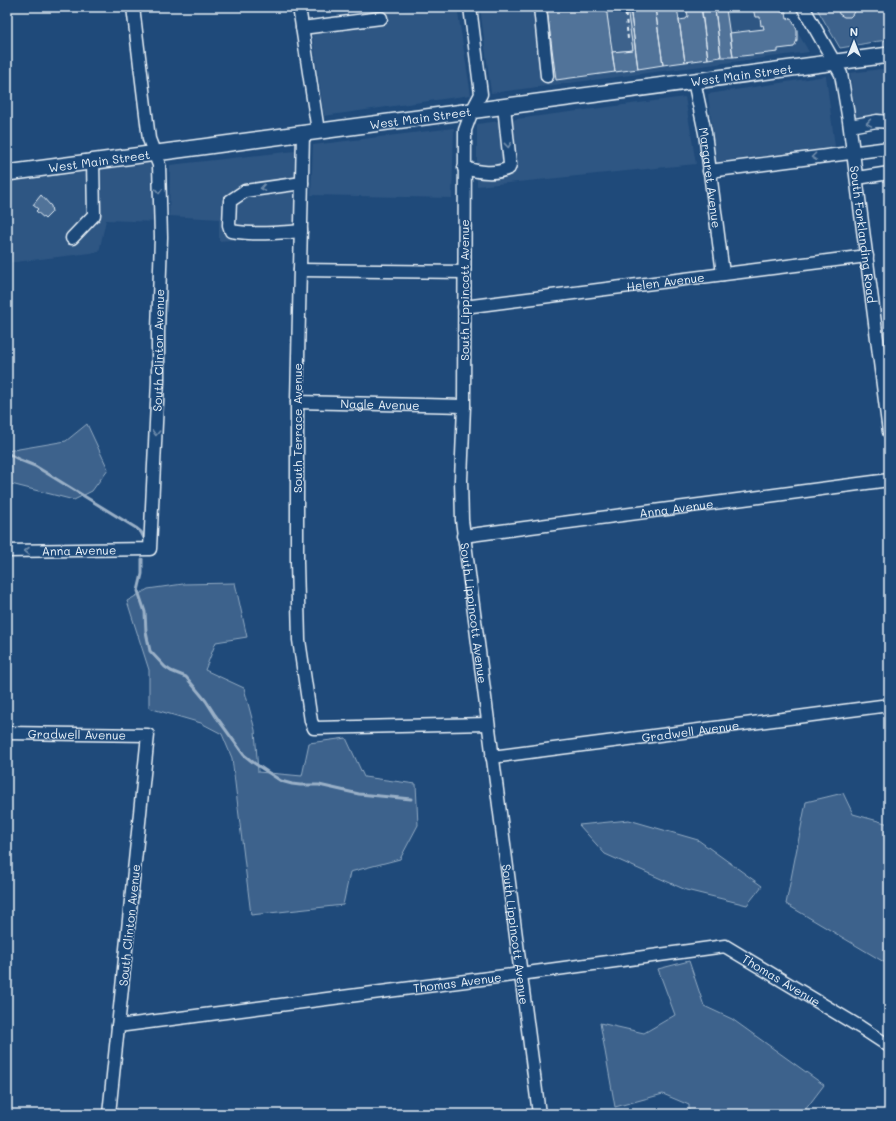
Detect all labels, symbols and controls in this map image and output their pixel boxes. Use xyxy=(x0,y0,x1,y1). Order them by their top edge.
north arrow xyxy=(834,22,874,62)
text: N xyxy=(850,24,858,39)
street label: West Main Street xyxy=(690,60,793,89)
street label: West Main Street xyxy=(368,103,472,132)
one-way arrow xyxy=(866,118,872,127)
street label: Margaret Avenue xyxy=(696,125,725,229)
one-way arrow xyxy=(504,142,513,148)
street label: West Main Street xyxy=(47,146,151,175)
one-way arrow xyxy=(811,153,818,162)
street label: South Forklanding Road xyxy=(847,165,880,304)
one-way arrow xyxy=(260,183,267,192)
one-way arrow xyxy=(155,188,163,194)
street label: South Lippincott Avenue xyxy=(456,219,472,361)
street label: Helen Avenue xyxy=(625,269,705,294)
street label: South Clinton Avenue xyxy=(149,289,167,412)
street label: South Terrace Avenue xyxy=(289,363,305,493)
street label: Nagle Avenue xyxy=(340,395,420,413)
one-way arrow xyxy=(151,430,160,436)
street label: Anna Avenue xyxy=(638,495,714,521)
street label: Anna Avenue xyxy=(42,541,116,559)
street label: South Lippincott Avenue xyxy=(457,542,491,684)
one-way arrow xyxy=(24,546,30,555)
street label: Gradwell Avenue xyxy=(641,717,740,745)
street label: Gradwell Avenue xyxy=(28,725,126,743)
street label: South Clinton Avenue xyxy=(115,863,143,987)
street label: South Lippincott Avenue xyxy=(499,863,533,1006)
street label: Thomas Avenue xyxy=(739,950,824,1010)
street label: Thomas Avenue xyxy=(412,968,502,996)

